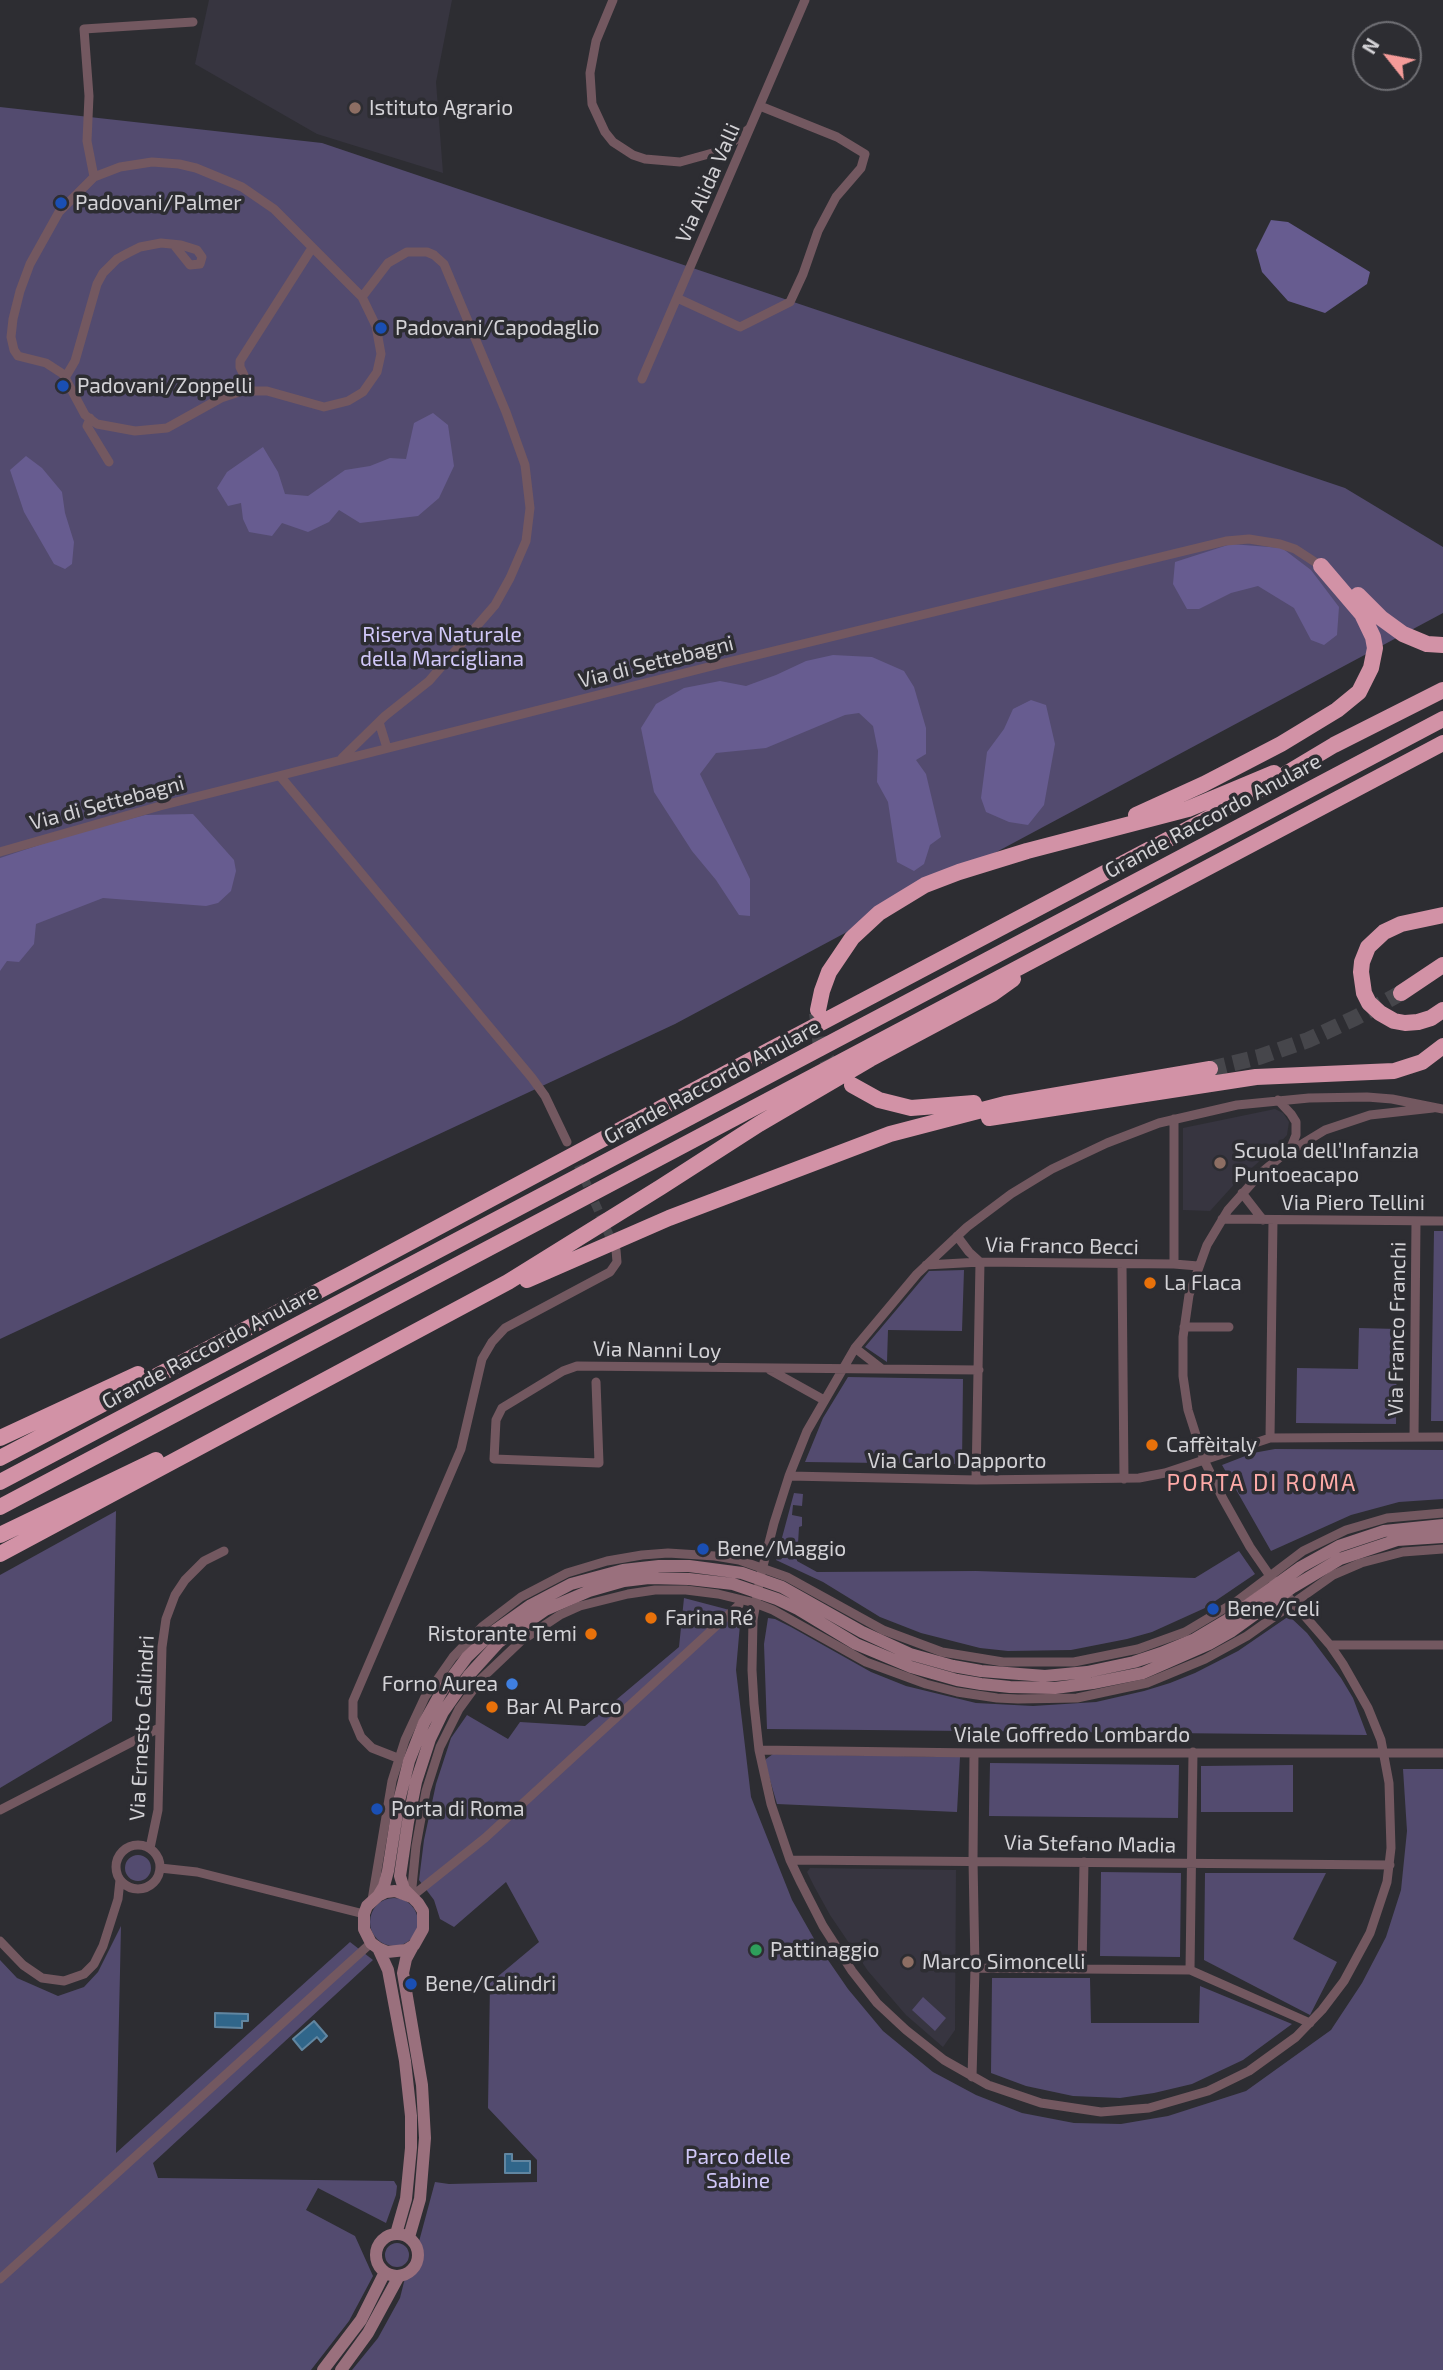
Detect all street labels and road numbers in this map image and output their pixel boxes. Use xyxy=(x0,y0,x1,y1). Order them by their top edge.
street label: Via Alida Valli xyxy=(670,119,746,247)
street label: Via di Settebagni xyxy=(576,631,736,693)
street label: Grande Raccordo Anulare xyxy=(1101,748,1325,884)
street label: Via di Settebagni xyxy=(27,770,187,836)
street label: Grande Raccordo Anulare xyxy=(600,1014,824,1150)
street label: Via Piero Tellini xyxy=(1281,1190,1425,1216)
street label: Via Franco Becci xyxy=(985,1232,1139,1260)
street label: Via Franco Franchi xyxy=(1383,1241,1411,1417)
street label: Grande Raccordo Anulare xyxy=(98,1279,322,1415)
street label: Via Nanni Loy xyxy=(593,1336,721,1364)
street label: Via Carlo Dapporto xyxy=(867,1448,1047,1474)
street label: Via Ernesto Calindri xyxy=(125,1634,159,1822)
street label: Viale Goffredo Lombardo xyxy=(954,1722,1190,1748)
street label: Via Stefano Madia xyxy=(1004,1830,1176,1858)

